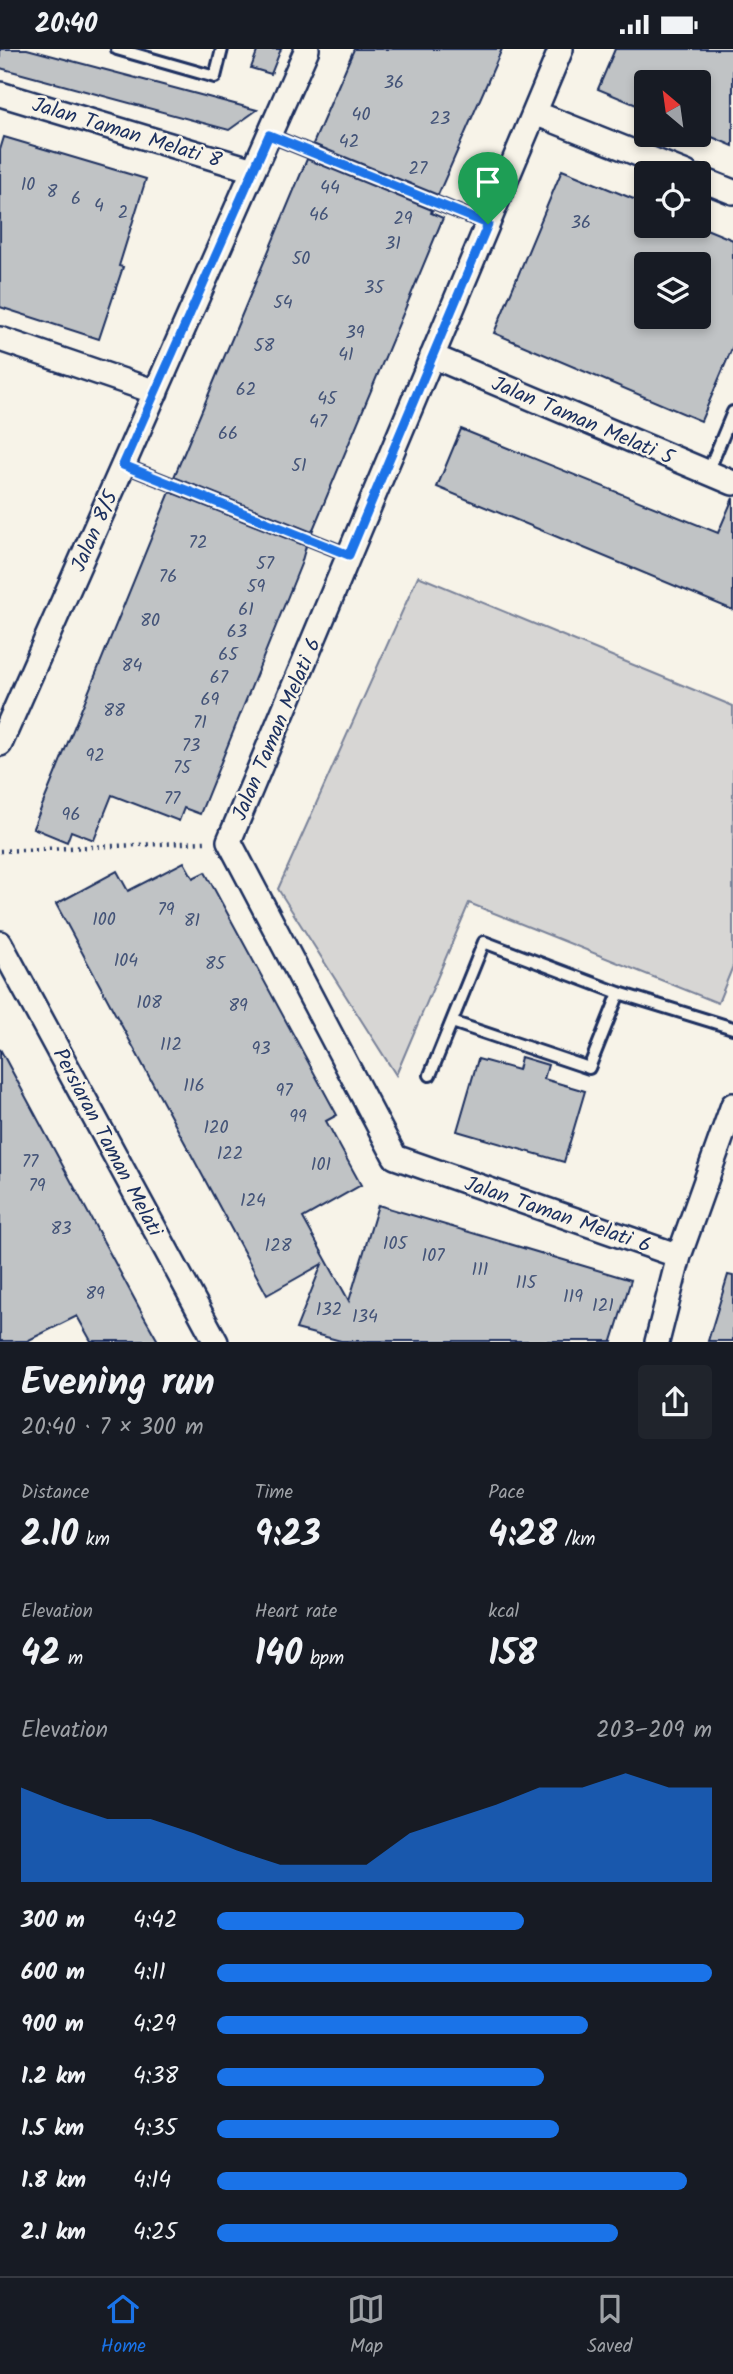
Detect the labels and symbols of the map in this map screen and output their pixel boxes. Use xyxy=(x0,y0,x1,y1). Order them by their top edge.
house number: 36 xyxy=(384,69,404,98)
north arrow xyxy=(634,70,710,147)
street label: Jalan Taman Melati 8 xyxy=(28,89,226,178)
house number: 40 xyxy=(352,101,370,130)
house number: 23 xyxy=(430,105,450,134)
house number: 42 xyxy=(339,128,359,157)
pin xyxy=(458,152,518,224)
house number: 27 xyxy=(409,155,428,184)
house number: 10 xyxy=(21,171,35,200)
house number: 44 xyxy=(320,174,340,203)
house number: 8 xyxy=(47,178,58,207)
house number: 6 xyxy=(71,185,81,214)
house number: 4 xyxy=(94,192,104,221)
house number: 2 xyxy=(118,199,128,228)
house number: 46 xyxy=(309,201,329,230)
house number: 29 xyxy=(393,205,413,234)
house number: 36 xyxy=(571,209,591,238)
house number: 31 xyxy=(385,230,401,259)
house number: 50 xyxy=(292,245,310,274)
house number: 35 xyxy=(364,274,385,303)
house number: 54 xyxy=(273,289,293,318)
house number: 39 xyxy=(345,319,365,348)
house number: 58 xyxy=(254,332,274,361)
house number: 41 xyxy=(338,341,354,370)
street label: Jalan Taman Melati 5 xyxy=(486,368,680,475)
house number: 62 xyxy=(236,376,256,405)
house number: 45 xyxy=(317,385,338,414)
house number: 47 xyxy=(309,408,328,437)
house number: 66 xyxy=(218,420,238,449)
house number: 51 xyxy=(291,452,307,481)
street label: Jalan 8/5 xyxy=(63,484,129,577)
house number: 72 xyxy=(189,529,207,558)
house number: 57 xyxy=(256,550,275,579)
house number: 76 xyxy=(159,563,177,592)
house number: 59 xyxy=(247,573,265,602)
house number: 61 xyxy=(238,596,254,625)
house number: 80 xyxy=(140,607,160,636)
house number: 63 xyxy=(227,618,247,647)
street label: Jalan Taman Melati 6 xyxy=(224,633,331,826)
house number: 65 xyxy=(218,641,239,670)
house number: 84 xyxy=(122,652,142,681)
house number: 67 xyxy=(210,664,229,693)
house number: 69 xyxy=(201,686,220,715)
house number: 88 xyxy=(103,697,125,726)
house number: 71 xyxy=(193,709,207,738)
house number: 73 xyxy=(182,732,200,761)
house number: 92 xyxy=(85,742,105,771)
house number: 75 xyxy=(173,754,192,783)
house number: 77 xyxy=(164,785,181,814)
house number: 96 xyxy=(62,801,80,830)
house number: 79 xyxy=(157,896,175,925)
house number: 100 xyxy=(92,906,116,935)
house number: 81 xyxy=(184,907,200,936)
house number: 104 xyxy=(114,947,138,976)
house number: 85 xyxy=(205,950,227,979)
house number: 108 xyxy=(136,989,162,1018)
house number: 89 xyxy=(228,992,248,1021)
house number: 112 xyxy=(160,1031,182,1060)
house number: 93 xyxy=(251,1035,271,1064)
street label: Persiaran Taman Melati xyxy=(43,1043,171,1244)
house number: 116 xyxy=(183,1072,205,1101)
house number: 97 xyxy=(275,1077,293,1106)
house number: 99 xyxy=(289,1103,307,1132)
house number: 120 xyxy=(203,1114,229,1143)
house number: 122 xyxy=(217,1140,243,1169)
house number: 77 xyxy=(22,1148,39,1177)
house number: 101 xyxy=(311,1151,331,1180)
street label: Jalan Taman Melati 6 xyxy=(460,1168,655,1263)
house number: 79 xyxy=(28,1172,46,1201)
house number: 124 xyxy=(240,1187,266,1216)
house number: 83 xyxy=(50,1215,72,1244)
house number: 105 xyxy=(383,1230,408,1259)
house number: 128 xyxy=(265,1232,292,1261)
house number: 107 xyxy=(422,1242,445,1271)
house number: 111 xyxy=(472,1256,488,1285)
house number: 115 xyxy=(516,1269,538,1298)
house number: 89 xyxy=(85,1280,105,1309)
house number: 119 xyxy=(563,1283,583,1312)
house number: 121 xyxy=(592,1292,614,1321)
house number: 132 xyxy=(316,1296,342,1325)
house number: 134 xyxy=(352,1303,378,1332)

